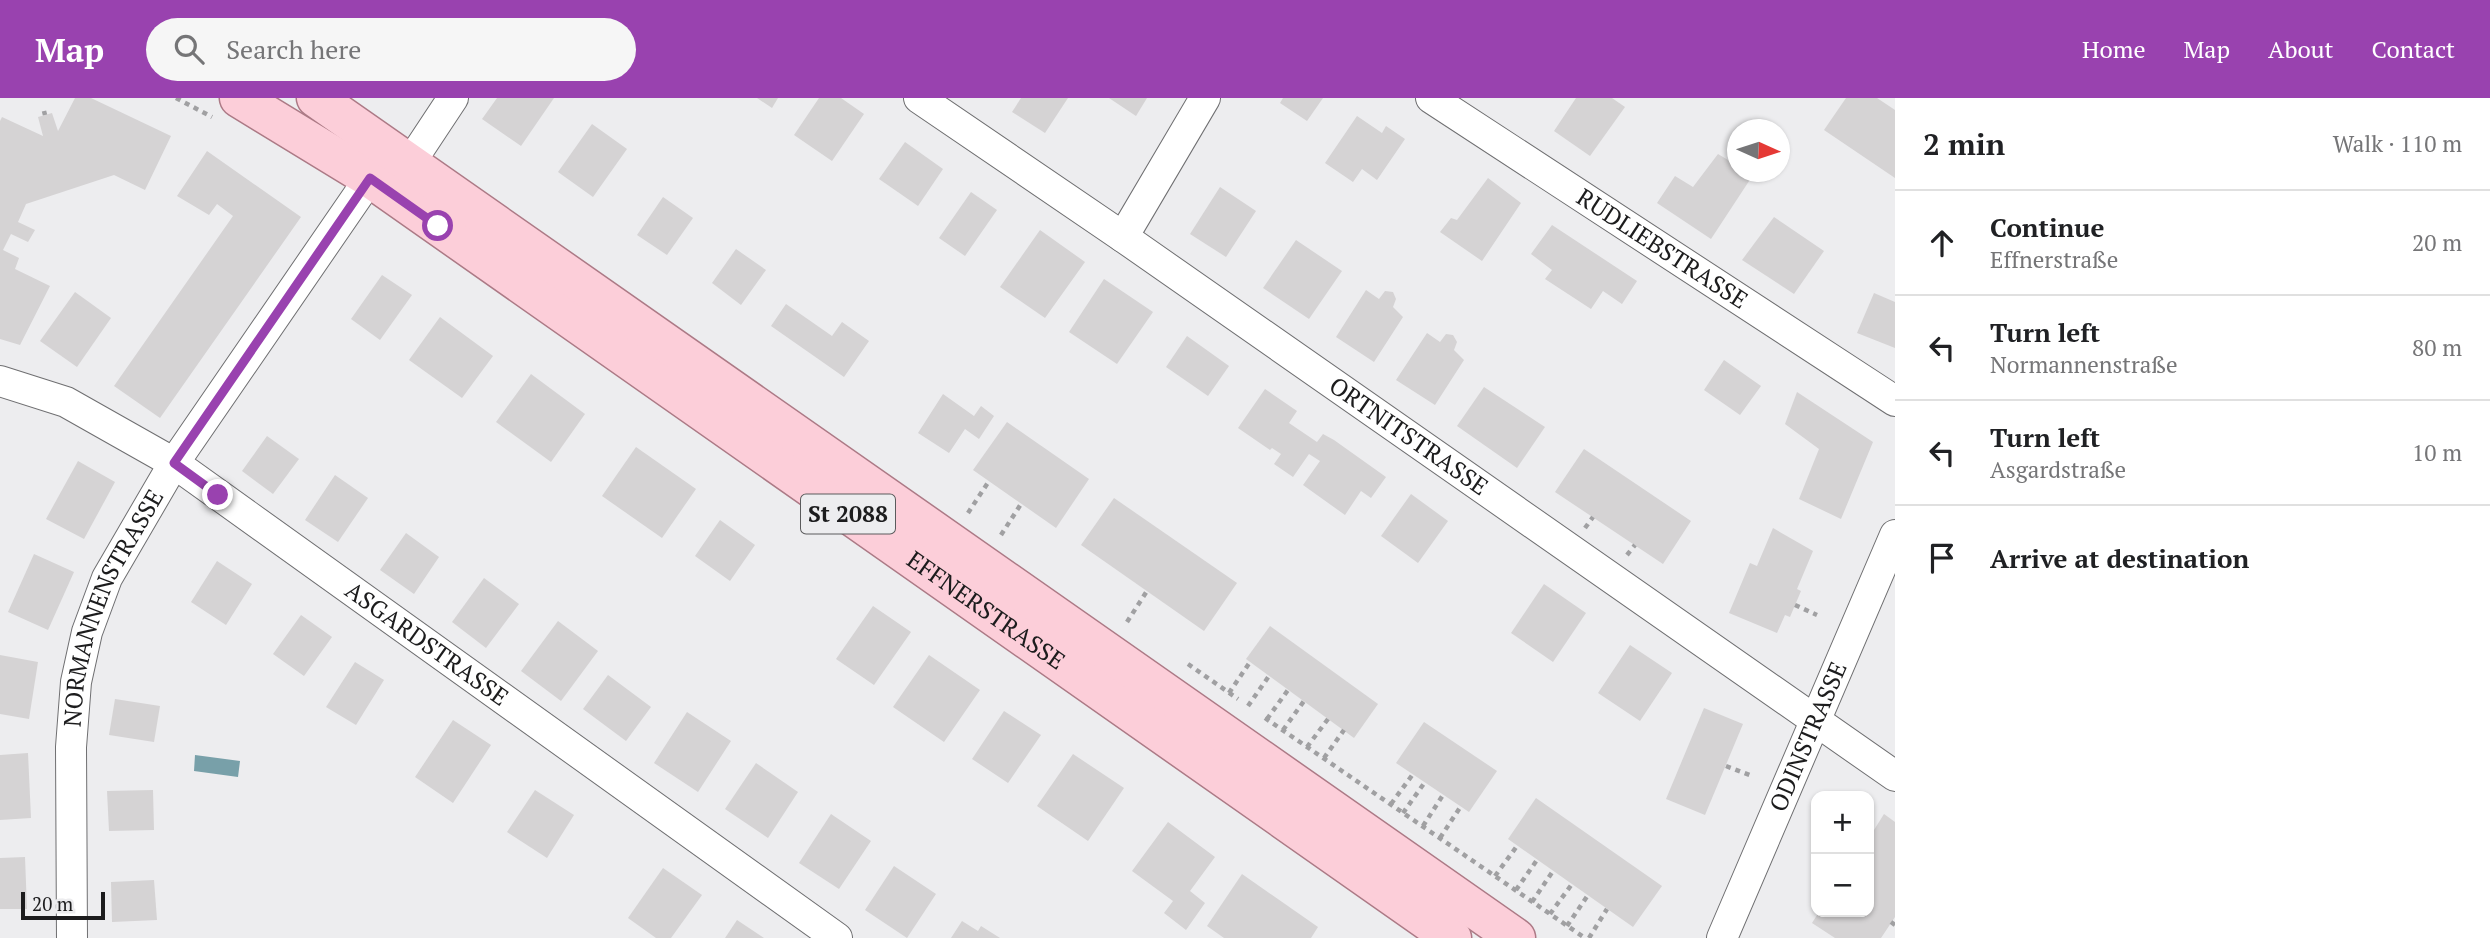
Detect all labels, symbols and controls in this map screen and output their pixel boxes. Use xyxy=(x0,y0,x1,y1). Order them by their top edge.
search box xyxy=(146,18,636,81)
text: Map xyxy=(35,28,104,71)
icon: search xyxy=(170,30,208,68)
text: Search here xyxy=(226,32,361,66)
text: Home xyxy=(2082,33,2146,65)
text: Map xyxy=(2184,33,2230,65)
text: About xyxy=(2268,33,2334,65)
text: Contact xyxy=(2372,33,2455,65)
north arrow xyxy=(1727,119,1790,182)
text: 2 min xyxy=(1923,124,2005,164)
text: Walk · 110 m xyxy=(2333,128,2462,159)
street label: RUDLIEBSTRASSE xyxy=(1571,181,1754,316)
route start xyxy=(422,210,453,241)
text: Continue xyxy=(1990,210,2104,244)
icon: ahead xyxy=(1923,224,1961,262)
text: 20 m xyxy=(2412,227,2462,258)
text: Effnerstraße xyxy=(1990,244,2118,275)
text: Turn left xyxy=(1990,315,2100,349)
icon: left xyxy=(1923,329,1961,367)
text: 80 m xyxy=(2412,332,2462,363)
text: Normannenstraße xyxy=(1990,349,2178,380)
street label: ORTNITSTRASSE xyxy=(1323,369,1495,502)
text: Turn left xyxy=(1990,420,2100,454)
icon: left xyxy=(1923,434,1961,472)
text: 10 m xyxy=(2412,437,2462,468)
text: Asgardstraße xyxy=(1990,454,2126,485)
route end xyxy=(202,479,233,510)
street label: NORMANNENSTRASSE xyxy=(56,483,170,728)
road number: St 2088 xyxy=(801,494,895,534)
icon: arrive xyxy=(1923,539,1961,577)
text: Arrive at destination xyxy=(1990,541,2249,575)
street label: EFFNERSTRASSE xyxy=(901,543,1072,676)
street label: ASGARDSTRASSE xyxy=(339,574,515,713)
street label: ODINSTRASSE xyxy=(1761,657,1854,816)
map controls xyxy=(1811,791,1874,917)
button: + xyxy=(1811,791,1874,854)
button: − xyxy=(1811,854,1874,917)
scale bar xyxy=(21,889,105,921)
text: 20 m xyxy=(32,891,73,916)

